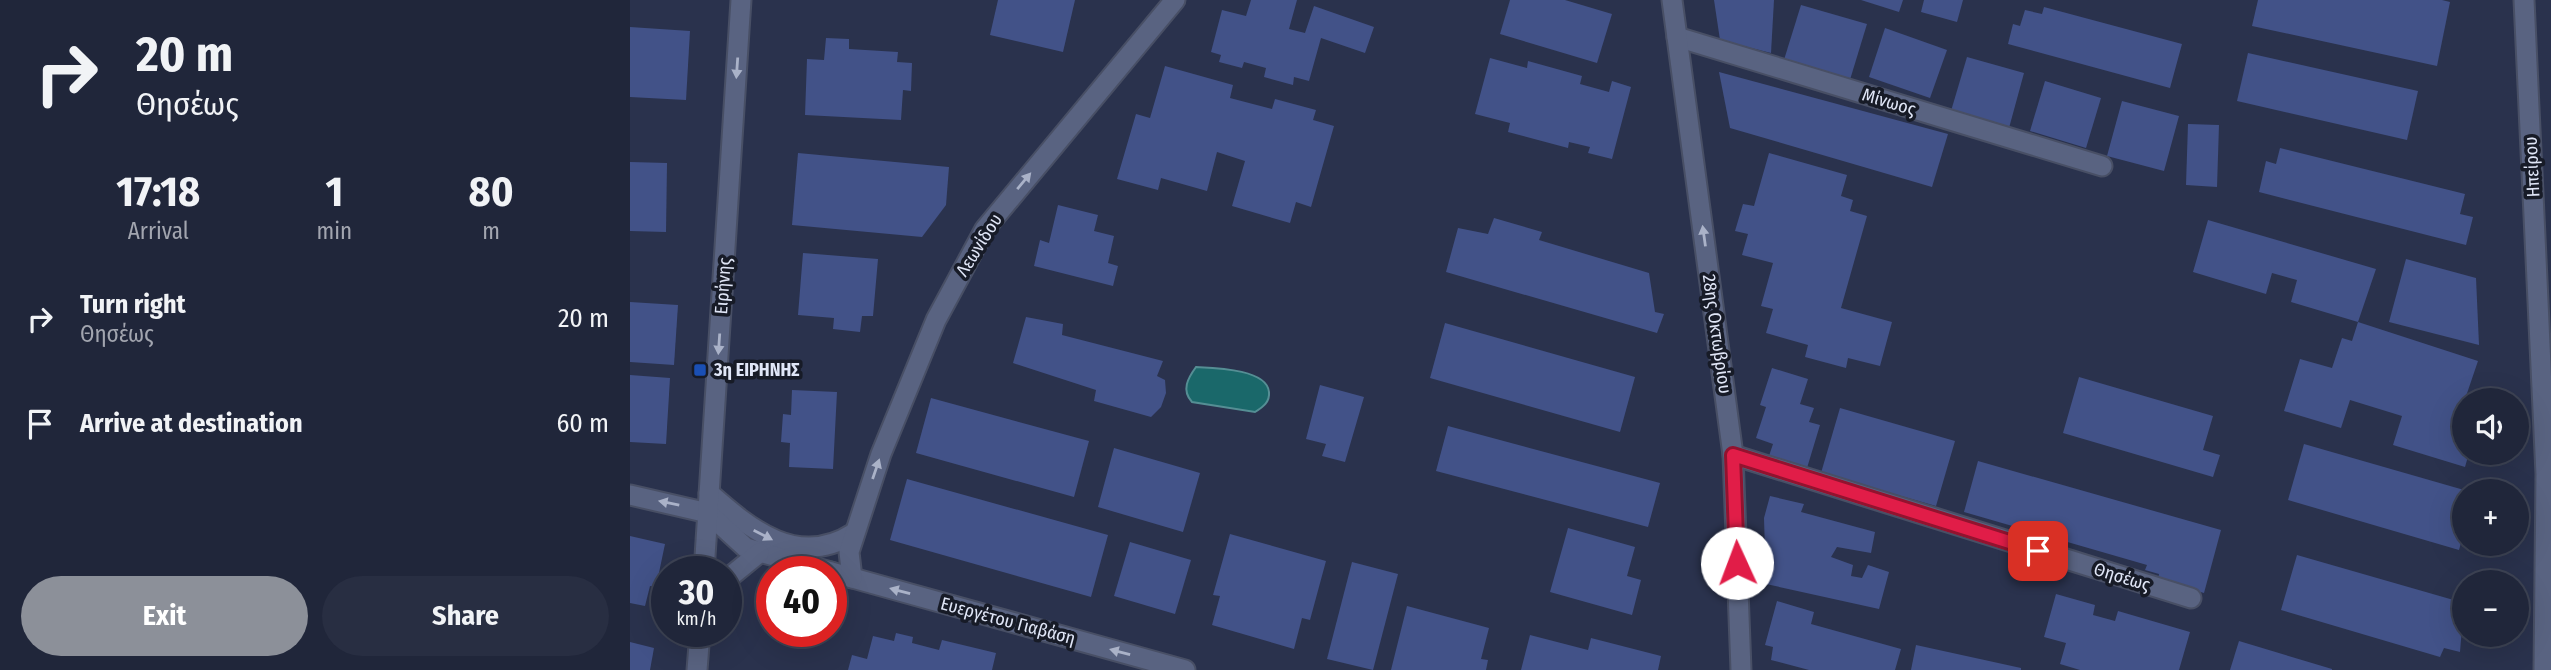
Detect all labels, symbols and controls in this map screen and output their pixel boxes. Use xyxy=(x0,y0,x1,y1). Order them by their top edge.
text: 20 m xyxy=(136,25,233,84)
icon: right xyxy=(21,28,112,119)
one-way arrow xyxy=(731,57,742,79)
street label: Μίνωος xyxy=(1860,83,1919,121)
text: Θησέως xyxy=(136,85,239,123)
street label: Ηπείρου xyxy=(2519,136,2545,198)
text: 17:18 xyxy=(116,167,200,217)
text: 1 xyxy=(325,167,343,217)
text: 80 xyxy=(468,167,514,217)
one-way arrow xyxy=(1017,173,1032,191)
street label: Λεωνίδου xyxy=(951,210,1007,280)
text: Arrival xyxy=(128,217,189,245)
text: min xyxy=(317,217,352,245)
text: m xyxy=(482,217,500,245)
one-way arrow xyxy=(1698,225,1709,247)
street label: Ειρήνης xyxy=(710,257,736,315)
street label: 28ης Οκτωβρίου xyxy=(1698,273,1736,395)
text: Turn right xyxy=(80,289,186,320)
icon: right xyxy=(21,300,59,338)
text: 20 m xyxy=(558,303,609,334)
text: Θησέως xyxy=(80,320,154,348)
one-way arrow xyxy=(713,333,724,355)
place label: 3η ΕΙΡΗΝΗΣ xyxy=(713,359,799,381)
marker: 3η ΕΙΡΗΝΗΣ xyxy=(692,362,708,378)
map controls xyxy=(2452,388,2529,647)
button: sound xyxy=(2452,388,2529,465)
icon: arrive xyxy=(21,405,59,443)
text: Arrive at destination xyxy=(80,408,303,439)
text: 60 m xyxy=(556,408,609,439)
one-way arrow xyxy=(871,458,882,479)
button: + xyxy=(2452,479,2529,556)
one-way arrow xyxy=(658,497,680,508)
pin xyxy=(2008,521,2068,581)
position arrow xyxy=(1700,526,1774,600)
one-way arrow xyxy=(753,529,773,540)
icon: arrive xyxy=(2019,532,2057,570)
speed limit sign: 40 xyxy=(756,556,847,647)
street label: Θησέως xyxy=(2091,558,2153,596)
button: − xyxy=(2452,570,2529,647)
text: 30 xyxy=(679,571,714,613)
button: Exit xyxy=(21,576,308,656)
button: Share xyxy=(322,576,609,656)
one-way arrow xyxy=(889,586,910,596)
street label: Ευεργέτου Γιαβάση xyxy=(938,592,1078,650)
text: km/h xyxy=(676,608,717,630)
one-way arrow xyxy=(1108,646,1130,657)

